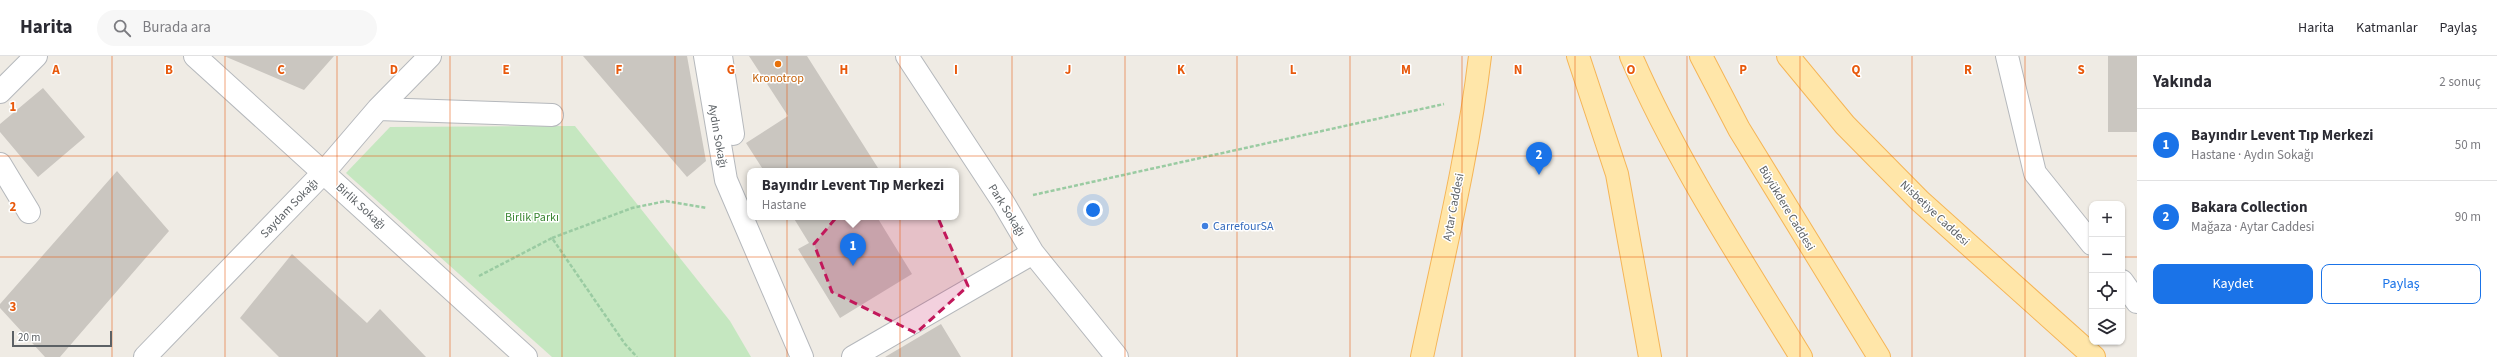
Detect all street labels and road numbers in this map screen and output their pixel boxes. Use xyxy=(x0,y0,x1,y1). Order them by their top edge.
street label: Aydın Sokağı xyxy=(704,103,731,169)
street label: Büyükdere Caddesi xyxy=(1754,162,1819,254)
street label: Aytar Caddesi xyxy=(1439,172,1468,242)
street label: Saydam Sokağı xyxy=(257,175,322,242)
street label: Nisbetiye Caddesi xyxy=(1896,177,1973,250)
street label: Birlik Sokağı xyxy=(332,179,390,234)
street label: Park Sokağı xyxy=(984,181,1029,240)

